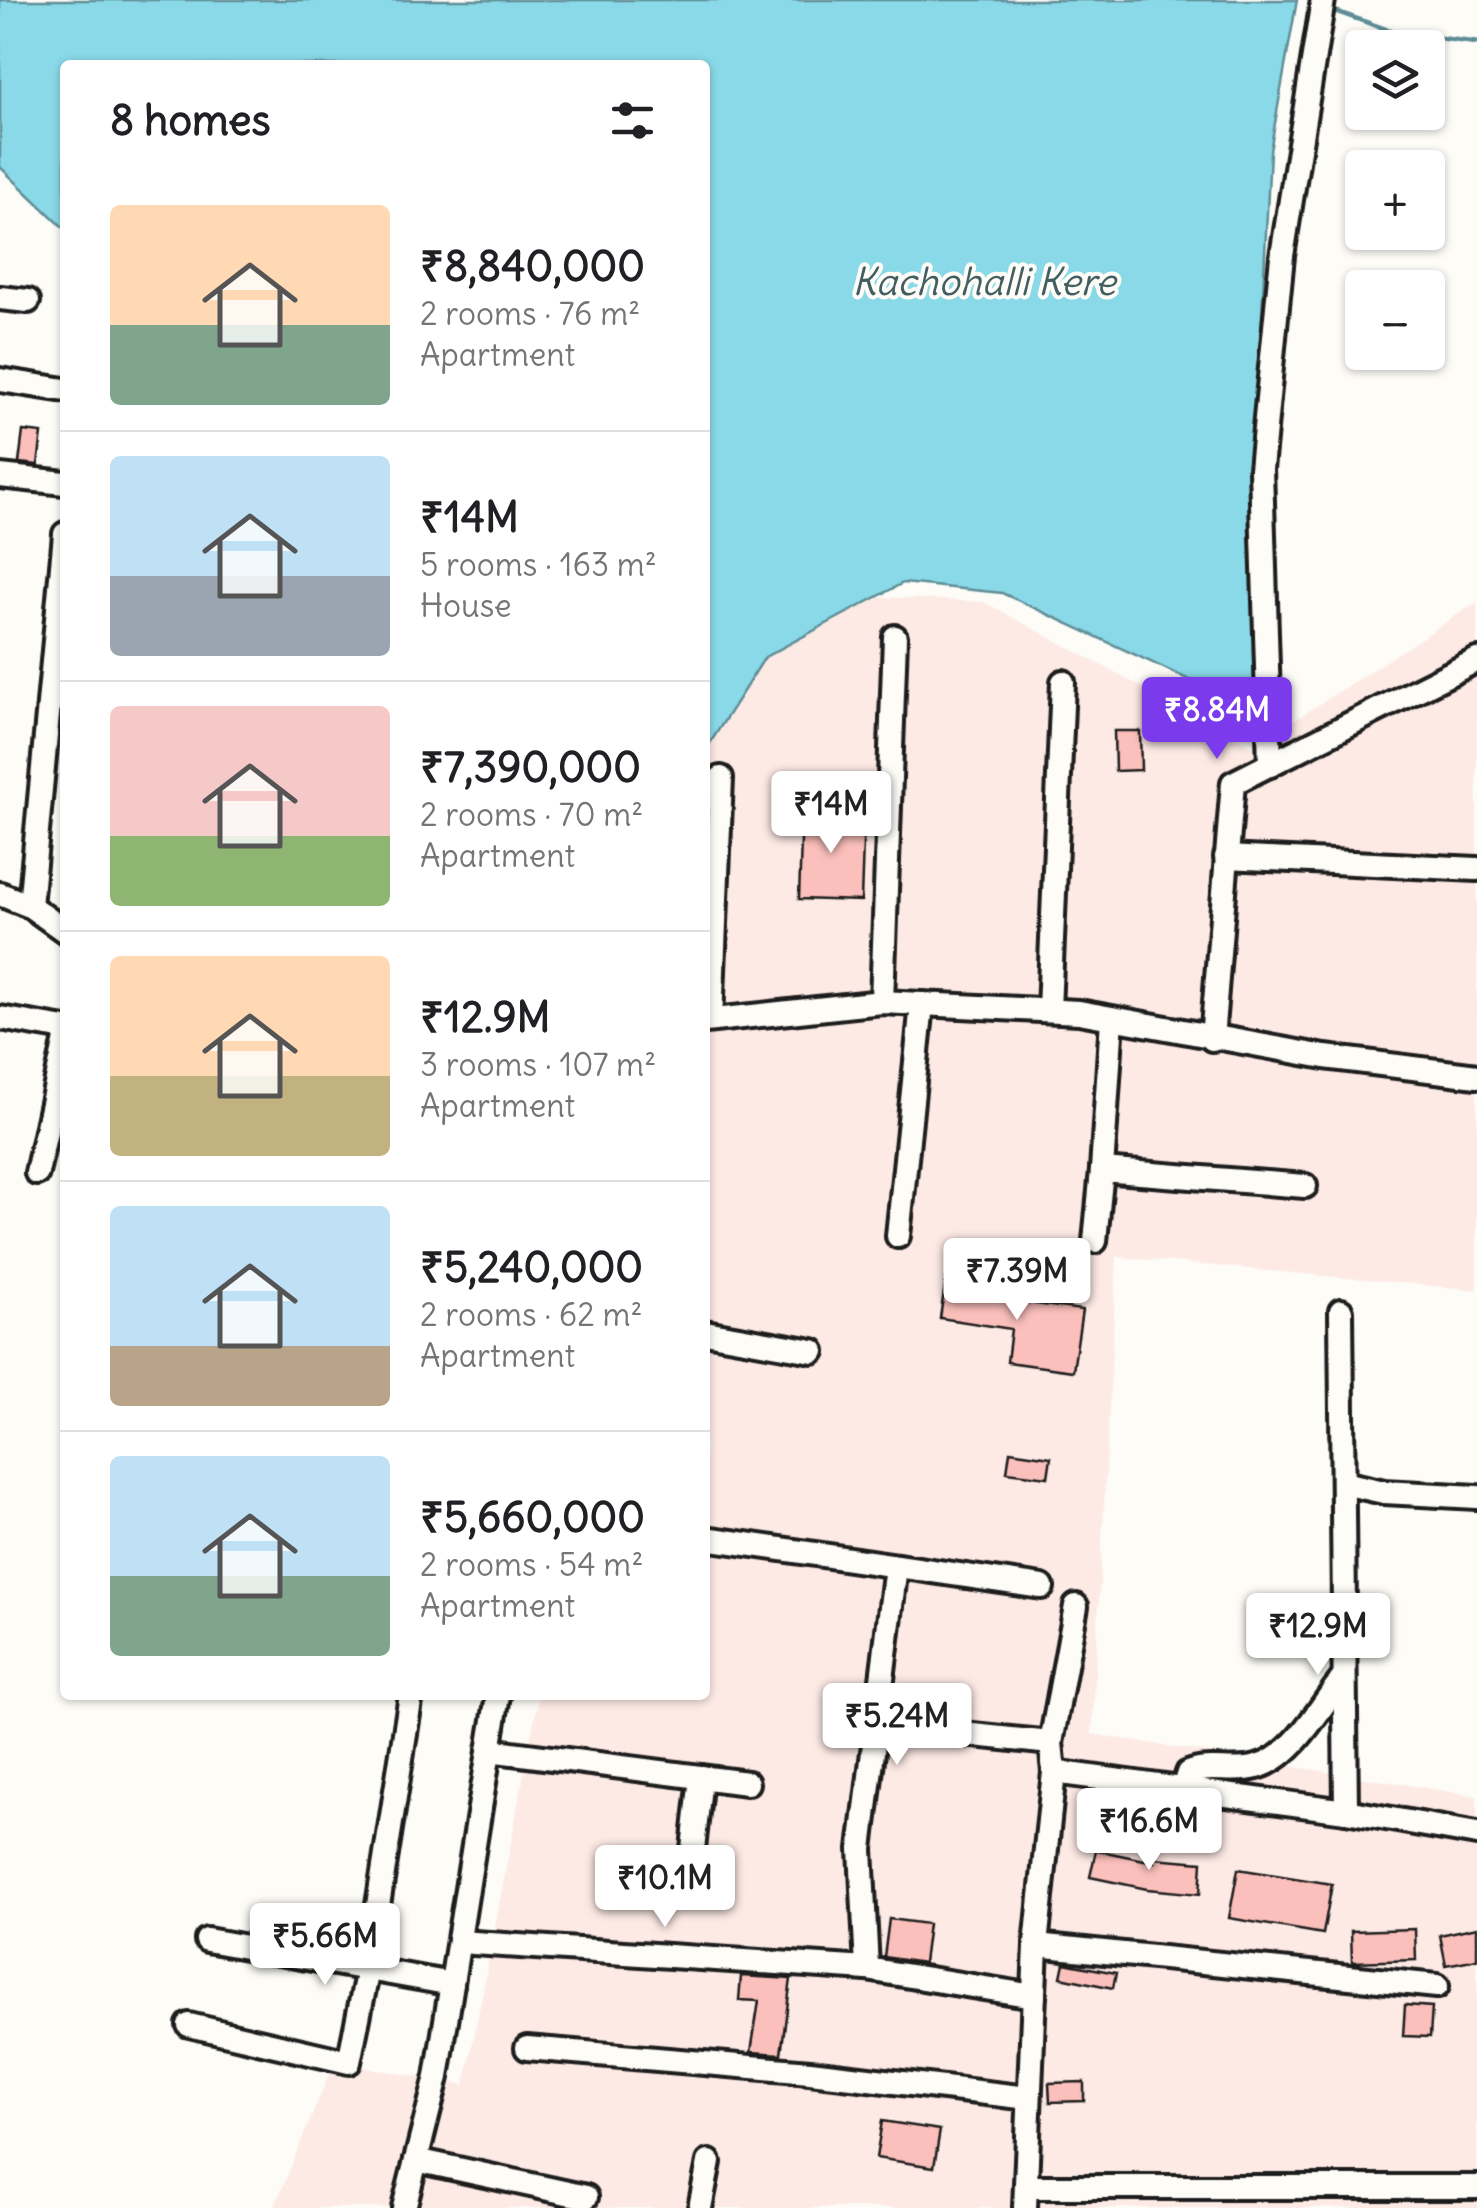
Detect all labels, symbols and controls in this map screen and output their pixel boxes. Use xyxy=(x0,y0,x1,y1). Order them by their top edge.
map controls xyxy=(1345,30,1445,370)
button: layers xyxy=(1345,30,1445,130)
icon: filters xyxy=(605,93,660,148)
text: 8 homes xyxy=(110,94,271,146)
button: + xyxy=(1345,150,1445,250)
text: ₹8,840,000 xyxy=(420,240,645,292)
icon: home xyxy=(190,245,310,365)
water label: Kachohalli Kere xyxy=(852,258,1118,305)
button: − xyxy=(1345,270,1445,370)
text: 2 rooms · 76 m² xyxy=(420,293,640,334)
text: Apartment xyxy=(420,334,575,375)
text: ₹14M xyxy=(420,491,519,543)
icon: home xyxy=(190,496,310,616)
text: 5 rooms · 163 m² xyxy=(420,544,657,585)
text: House xyxy=(420,585,511,626)
pin: ₹8.84M xyxy=(1136,677,1298,762)
text: ₹8.84M xyxy=(1164,689,1270,730)
text: ₹7,390,000 xyxy=(420,741,641,793)
icon: home xyxy=(190,746,310,866)
pin: ₹14M xyxy=(772,771,890,856)
text: ₹14M xyxy=(793,783,869,824)
text: 2 rooms · 70 m² xyxy=(420,794,643,835)
text: Apartment xyxy=(420,835,575,876)
text: ₹12.9M xyxy=(420,991,551,1043)
icon: home xyxy=(190,996,310,1116)
text: 3 rooms · 107 m² xyxy=(420,1044,656,1085)
text: Apartment xyxy=(420,1085,575,1126)
pin: ₹7.39M xyxy=(936,1238,1098,1323)
text: ₹5,240,000 xyxy=(420,1241,643,1293)
icon: home xyxy=(190,1246,310,1366)
text: ₹7.39M xyxy=(965,1250,1069,1291)
text: 2 rooms · 62 m² xyxy=(420,1294,643,1335)
text: Apartment xyxy=(420,1335,575,1376)
text: ₹5,660,000 xyxy=(420,1491,645,1543)
icon: home xyxy=(190,1496,310,1616)
text: 2 rooms · 54 m² xyxy=(420,1544,643,1585)
text: Apartment xyxy=(420,1585,575,1626)
pin: ₹12.9M xyxy=(1237,1593,1399,1678)
text: ₹12.9M xyxy=(1268,1605,1368,1646)
pin: ₹5.24M xyxy=(816,1683,978,1768)
text: ₹5.24M xyxy=(845,1695,949,1736)
pin: ₹16.6M xyxy=(1068,1788,1230,1873)
text: ₹16.6M xyxy=(1099,1800,1199,1841)
pin: ₹10.1M xyxy=(584,1845,746,1930)
text: ₹10.1M xyxy=(617,1857,713,1898)
pin: ₹5.66M xyxy=(244,1903,406,1988)
text: ₹5.66M xyxy=(272,1915,378,1956)

